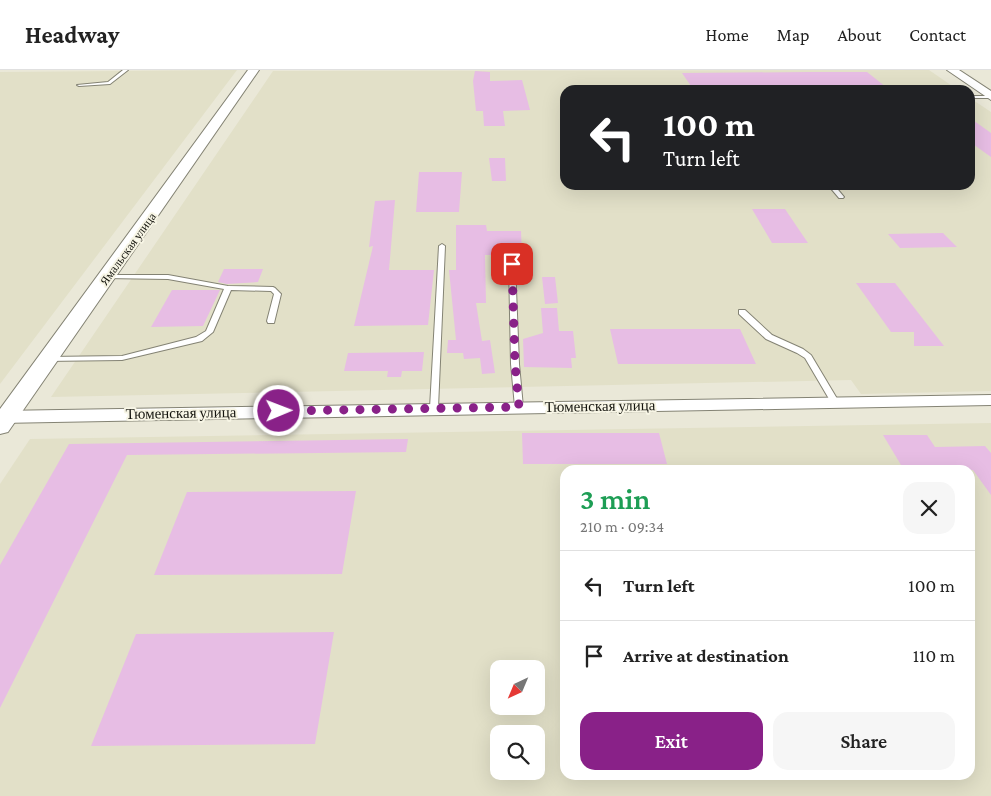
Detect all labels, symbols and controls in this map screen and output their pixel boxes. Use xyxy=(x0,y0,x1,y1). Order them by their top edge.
text: Headway xyxy=(25,21,119,48)
text: Home xyxy=(706,25,749,45)
text: Map xyxy=(777,25,809,45)
text: About xyxy=(837,25,881,45)
text: Contact xyxy=(909,25,966,45)
icon: left xyxy=(580,105,645,170)
text: 100 m xyxy=(663,105,755,144)
text: Turn left xyxy=(663,146,740,171)
street label: Ямальская улица xyxy=(97,210,159,288)
pin xyxy=(491,243,533,285)
icon: arrive xyxy=(498,250,526,278)
position arrow xyxy=(252,384,304,436)
street label: Тюменская улица xyxy=(545,397,656,415)
street label: Тюменская улица xyxy=(126,404,237,422)
text: 3 min xyxy=(580,482,650,515)
button: close xyxy=(903,482,955,534)
text: 210 m · 09:34 xyxy=(580,518,664,535)
icon: left xyxy=(580,572,608,600)
text: Turn left xyxy=(623,575,695,596)
text: 100 m xyxy=(908,575,955,596)
icon: arrive xyxy=(580,642,608,670)
text: Arrive at destination xyxy=(623,645,789,666)
text: 110 m xyxy=(913,645,955,666)
north arrow xyxy=(490,660,545,715)
map controls xyxy=(490,660,545,780)
button: Exit xyxy=(580,712,763,770)
button: Share xyxy=(773,712,955,770)
button: search xyxy=(490,725,545,780)

